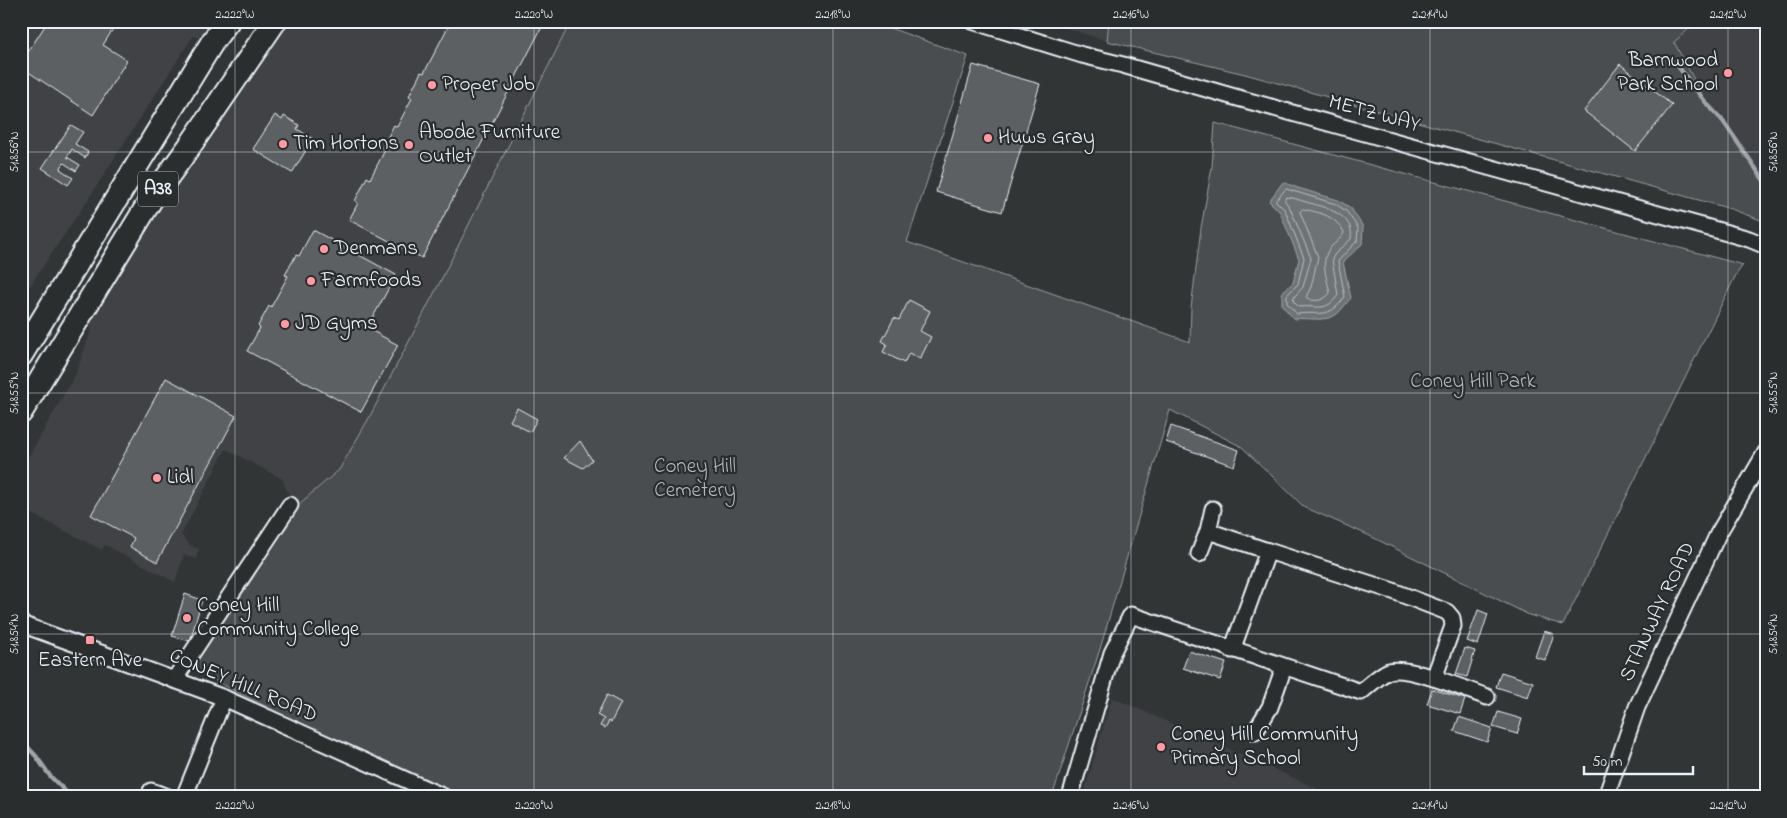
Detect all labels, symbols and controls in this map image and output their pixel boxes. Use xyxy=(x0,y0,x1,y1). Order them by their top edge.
text: 2.222°W xyxy=(216,6,254,24)
text: 2.220°W xyxy=(515,6,553,24)
text: 2.218°W xyxy=(815,6,851,24)
text: 2.216°W xyxy=(1113,6,1149,24)
text: 2.214°W xyxy=(1412,6,1448,24)
text: 2.212°W xyxy=(1710,6,1746,24)
place label: Barnwood Park School xyxy=(1617,46,1718,100)
marker: Barnwood Park School xyxy=(1722,67,1734,79)
place label: Proper Job xyxy=(442,70,535,100)
marker: Proper Job xyxy=(426,79,438,91)
street label: METZ WAY xyxy=(1325,87,1423,141)
place label: Abode Furniture Outlet xyxy=(419,118,561,172)
place label: Huws Gray xyxy=(998,123,1095,155)
place label: Tim Hortons xyxy=(293,129,399,159)
text: 51.856°N xyxy=(6,131,24,173)
text: 51.856°N xyxy=(1765,131,1783,173)
marker: Huws Gray xyxy=(982,132,994,144)
marker: Tim Hortons xyxy=(277,138,289,150)
marker: Abode Furniture Outlet xyxy=(403,139,415,151)
road number: A38 xyxy=(138,172,178,206)
place label: Denmans xyxy=(333,234,418,264)
marker: Denmans xyxy=(318,243,330,255)
place label: Farmfoods xyxy=(320,266,422,296)
marker: Farmfoods xyxy=(305,275,317,287)
place label: JD Gyms xyxy=(295,309,378,341)
marker: JD Gyms xyxy=(279,318,291,330)
park label: Coney Hill Park xyxy=(1410,367,1536,399)
text: 51.855°N xyxy=(6,372,24,414)
text: 51.855°N xyxy=(1765,372,1783,414)
park label: Coney Hill Cemetery xyxy=(654,452,736,508)
place label: Lidl xyxy=(167,463,194,493)
marker: Lidl xyxy=(151,472,163,484)
street label: STANWAY ROAD xyxy=(1613,537,1703,687)
place label: Coney Hill Community College xyxy=(197,591,360,647)
marker: Coney Hill Community College xyxy=(181,612,193,624)
text: 51.854°N xyxy=(6,614,24,654)
text: 51.854°N xyxy=(1765,614,1783,654)
marker: Eastern Ave xyxy=(84,634,96,646)
street label: CONEY HILL ROAD xyxy=(164,641,322,731)
place label: Eastern Ave xyxy=(38,646,143,676)
place label: Coney Hill Community Primary School xyxy=(1171,720,1358,776)
marker: Coney Hill Community Primary School xyxy=(1155,741,1167,753)
scale bar xyxy=(1584,743,1693,775)
text: 50 m xyxy=(1592,751,1623,773)
text: 2.222°W xyxy=(216,797,254,815)
text: 2.220°W xyxy=(515,797,553,815)
text: 2.218°W xyxy=(815,797,851,815)
text: 2.216°W xyxy=(1113,797,1149,815)
text: 2.214°W xyxy=(1412,797,1448,815)
text: 2.212°W xyxy=(1710,797,1746,815)

